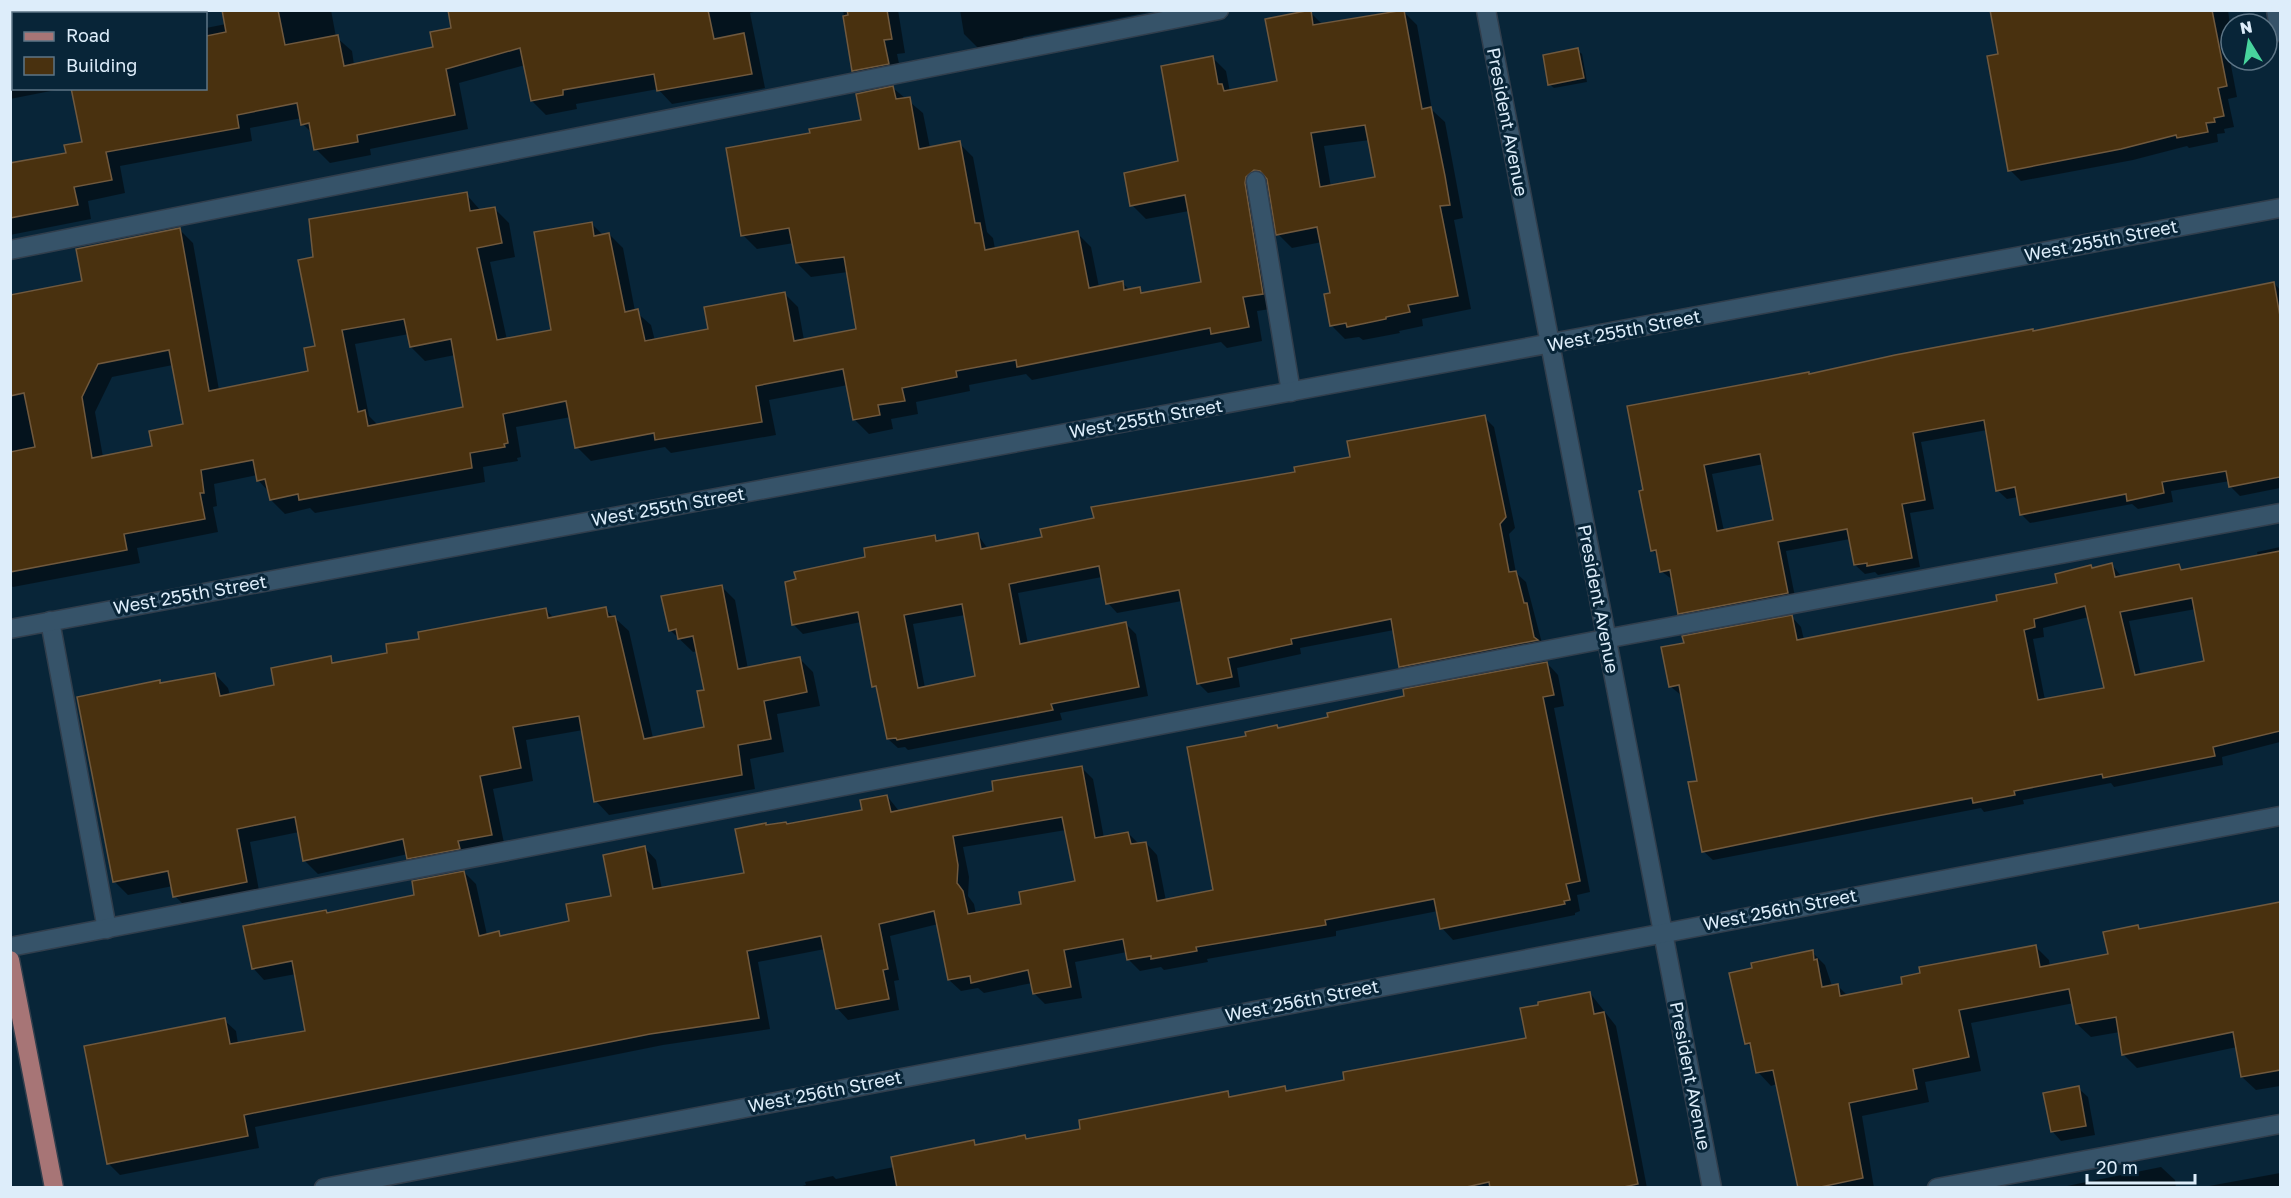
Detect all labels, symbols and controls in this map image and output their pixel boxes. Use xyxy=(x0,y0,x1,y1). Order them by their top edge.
legend xyxy=(12,12,207,90)
north arrow xyxy=(2219,12,2279,72)
text: N xyxy=(2238,16,2254,38)
text: Road xyxy=(66,24,110,46)
street label: President Avenue xyxy=(1483,46,1533,198)
text: Building xyxy=(66,54,137,76)
street label: West 255th Street xyxy=(2022,214,2179,266)
street label: West 255th Street xyxy=(1545,304,1702,356)
street label: West 255th Street xyxy=(1067,394,1224,442)
street label: West 255th Street xyxy=(589,482,746,530)
street label: President Avenue xyxy=(1574,523,1624,675)
street label: West 255th Street xyxy=(111,570,268,618)
street label: West 256th Street xyxy=(1701,883,1859,935)
street label: West 256th Street xyxy=(1223,974,1381,1026)
street label: President Avenue xyxy=(1666,1000,1716,1152)
street label: West 256th Street xyxy=(746,1065,904,1117)
scale bar xyxy=(2087,1147,2195,1185)
text: 20 m xyxy=(2096,1156,2138,1178)

